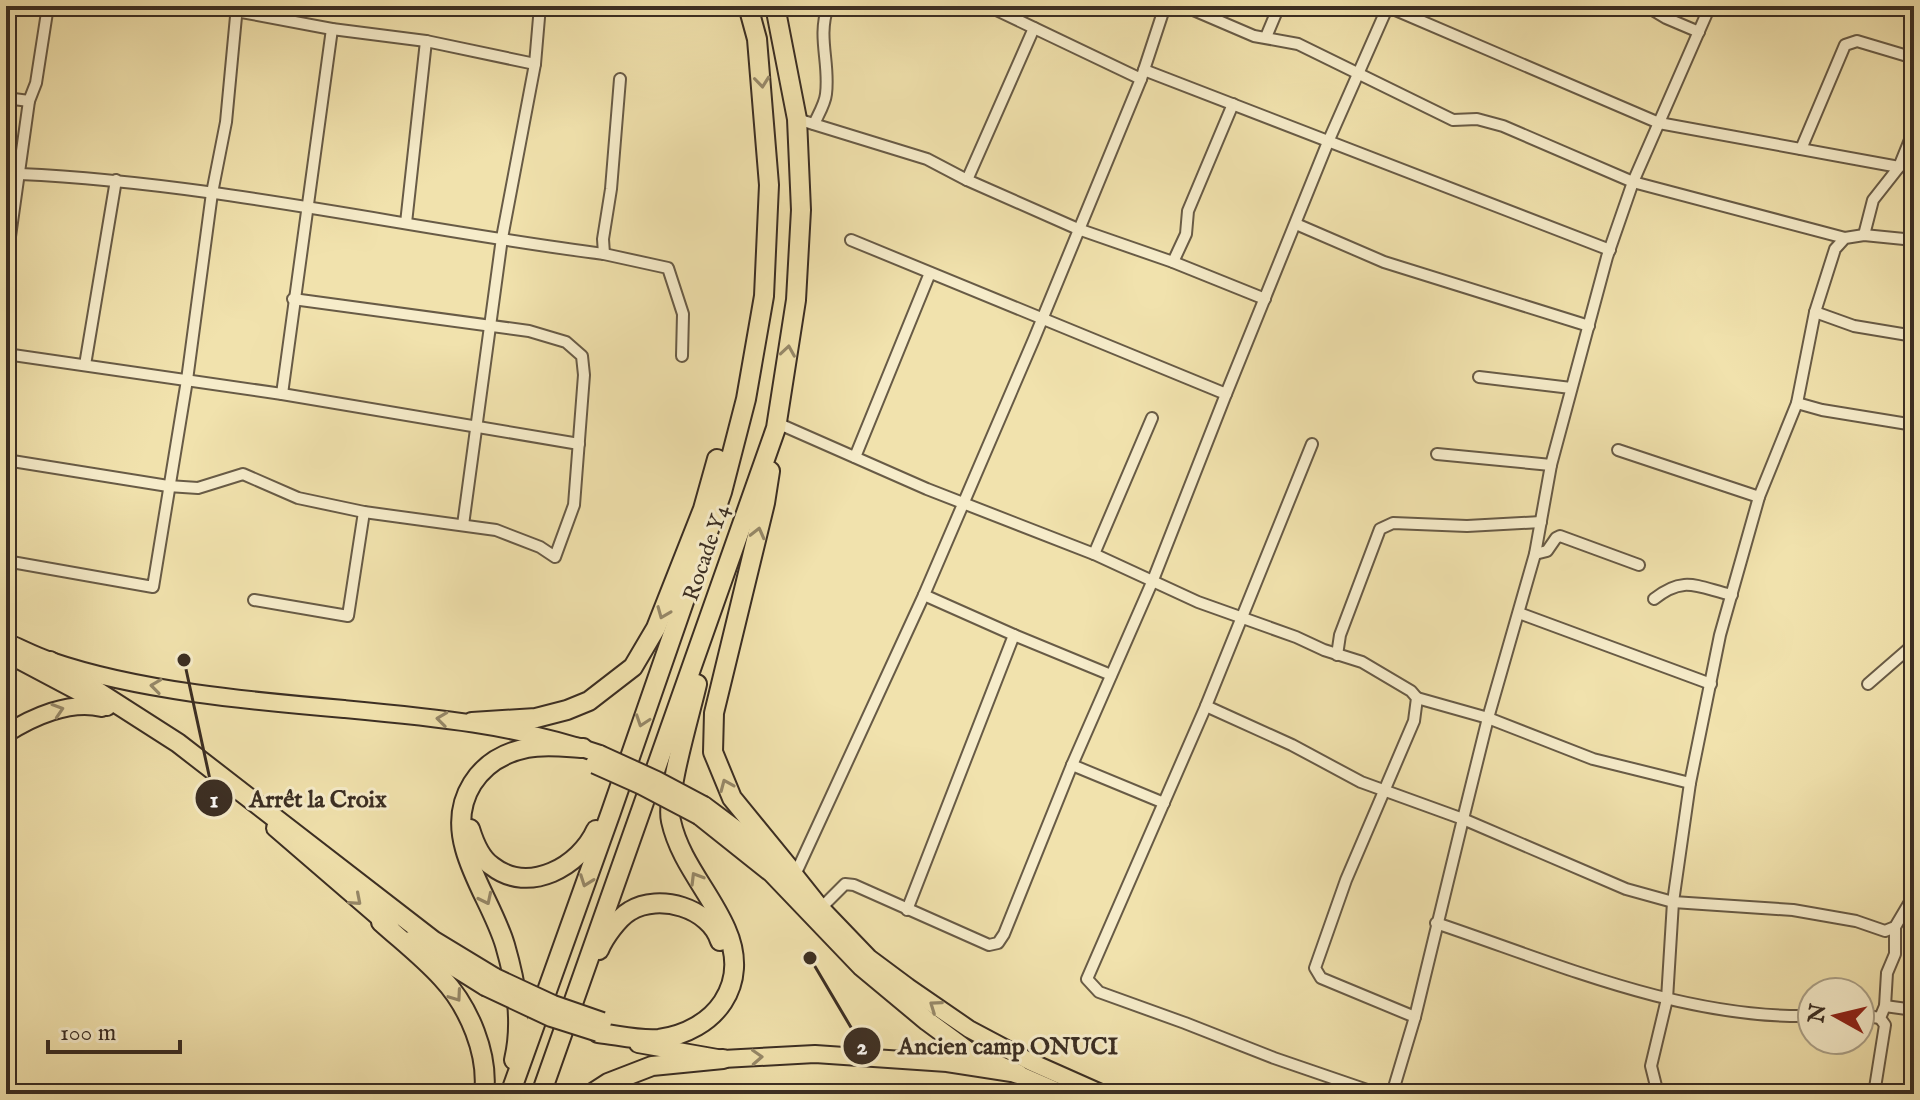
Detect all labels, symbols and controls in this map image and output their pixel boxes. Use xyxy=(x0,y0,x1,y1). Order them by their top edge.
one-way arrow xyxy=(753,76,770,89)
one-way arrow xyxy=(779,344,796,357)
street label: Rocade Y4 xyxy=(678,501,737,605)
one-way arrow xyxy=(749,526,766,540)
one-way arrow xyxy=(656,605,673,619)
one-way arrow xyxy=(149,677,162,694)
one-way arrow xyxy=(51,704,65,720)
one-way arrow xyxy=(435,710,448,727)
one-way arrow xyxy=(635,713,651,727)
callout: Arrêt la Croix xyxy=(194,774,403,822)
one-way arrow xyxy=(720,779,736,793)
text: 1 xyxy=(210,785,219,816)
text: Arrêt la Croix xyxy=(248,785,387,816)
one-way arrow xyxy=(690,872,705,887)
one-way arrow xyxy=(579,874,596,888)
one-way arrow xyxy=(347,890,362,904)
one-way arrow xyxy=(476,891,492,906)
north arrow xyxy=(1796,976,1876,1056)
one-way arrow xyxy=(446,988,461,1002)
one-way arrow xyxy=(930,1001,944,1016)
text: N xyxy=(1803,1002,1833,1026)
scale bar xyxy=(48,1004,180,1054)
text: 100 m xyxy=(60,1018,116,1049)
callout: Ancien camp ONUCI xyxy=(842,1022,1134,1070)
text: 2 xyxy=(856,1032,868,1063)
text: Ancien camp ONUCI xyxy=(897,1032,1119,1063)
one-way arrow xyxy=(751,1049,764,1066)

